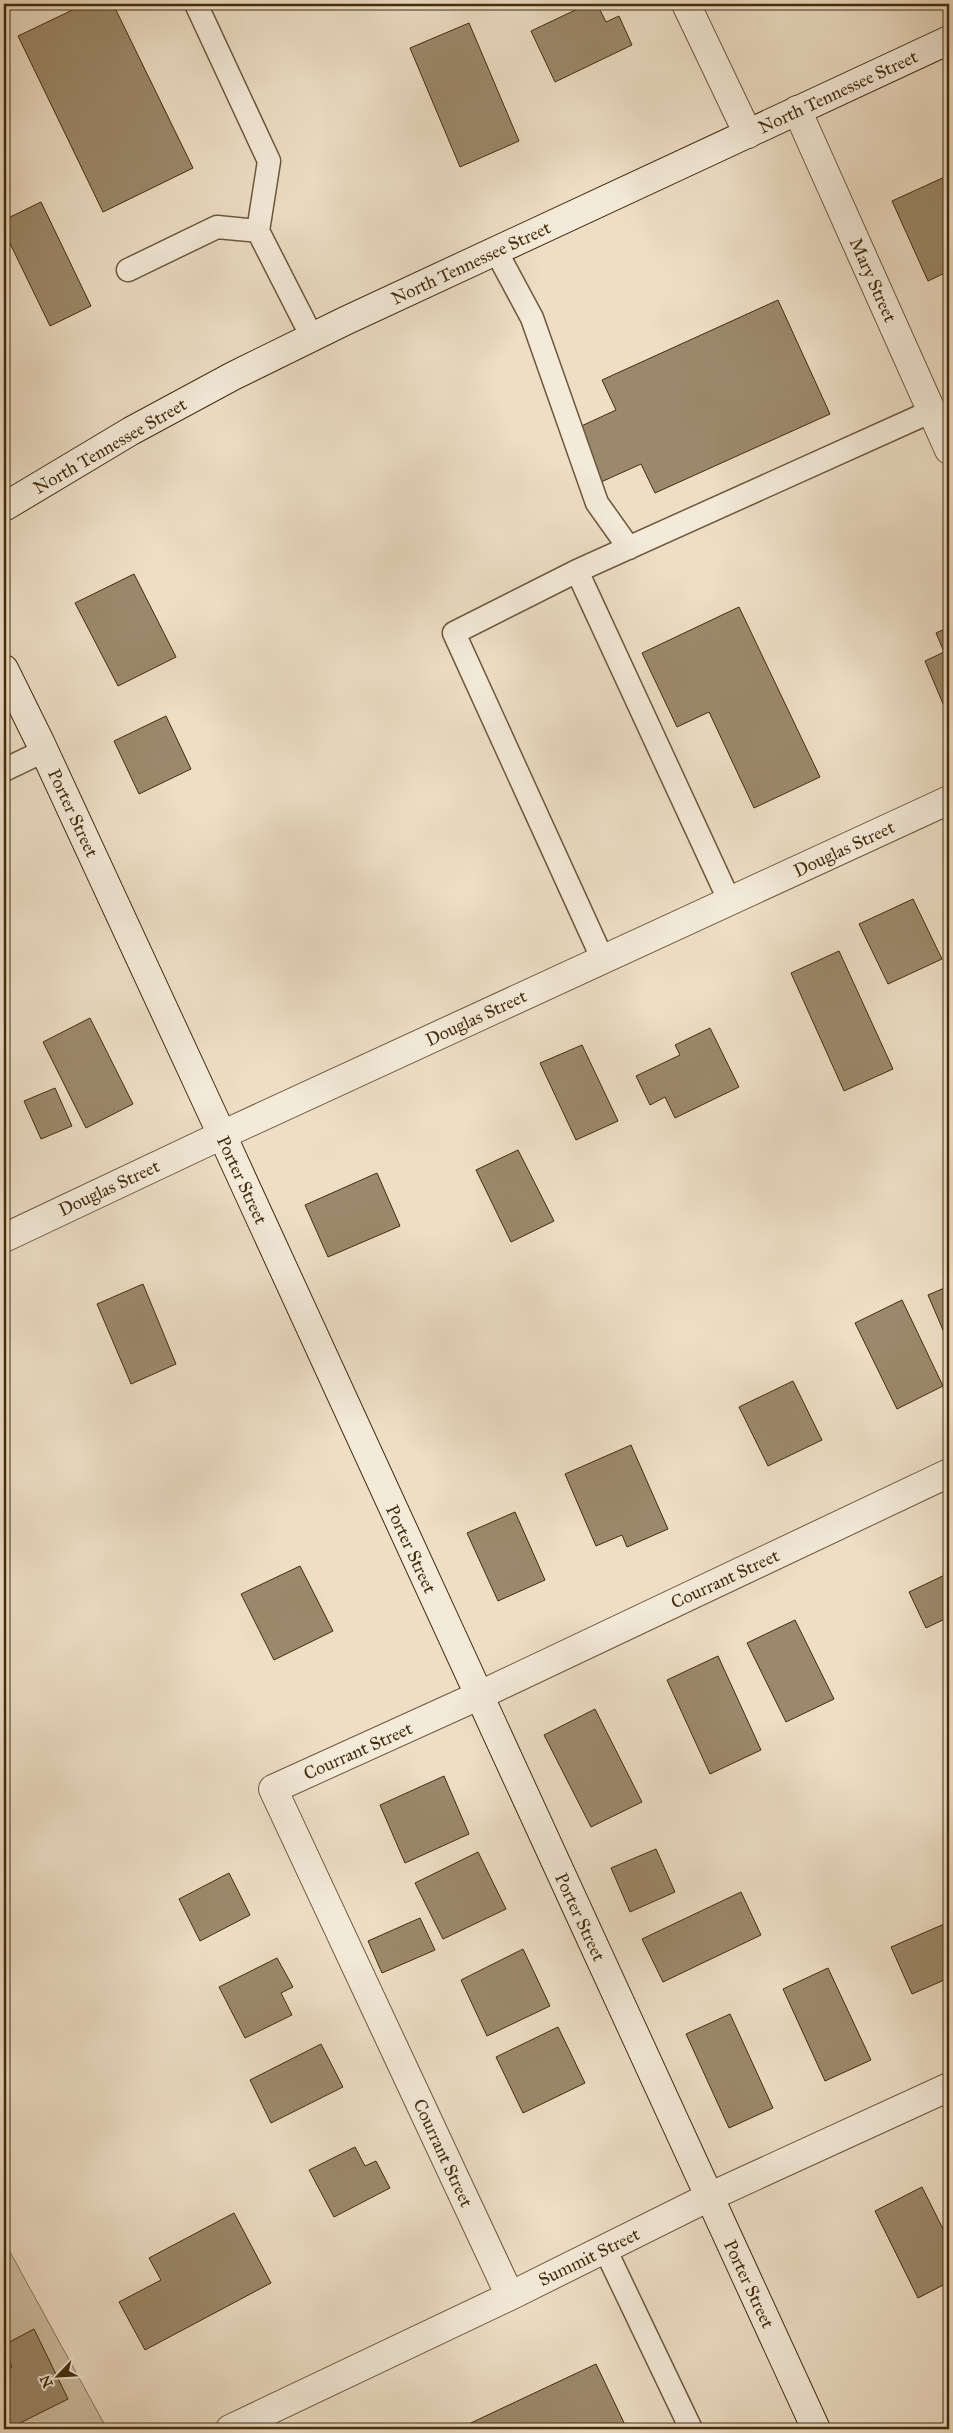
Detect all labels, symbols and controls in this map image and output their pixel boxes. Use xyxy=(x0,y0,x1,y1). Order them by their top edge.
street label: North Tennessee Street xyxy=(755,45,922,139)
street label: North Tennessee Street xyxy=(388,216,555,310)
street label: Mary Street xyxy=(845,234,902,326)
street label: North Tennessee Street xyxy=(30,393,191,499)
street label: Porter Street xyxy=(43,765,103,861)
street label: Douglas Street xyxy=(790,816,899,883)
street label: Douglas Street xyxy=(422,985,531,1052)
street label: Porter Street xyxy=(212,1132,272,1228)
street label: Douglas Street xyxy=(55,1155,164,1222)
street label: Porter Street xyxy=(381,1501,441,1597)
street label: Courrant Street xyxy=(667,1544,783,1614)
street label: Courrant Street xyxy=(300,1717,416,1785)
street label: Porter Street xyxy=(550,1869,610,1965)
street label: Courrant Street xyxy=(408,2095,478,2211)
street label: Summit Street xyxy=(535,2223,644,2291)
street label: Porter Street xyxy=(719,2236,779,2332)
north arrow xyxy=(32,2350,82,2400)
text: N xyxy=(36,2372,57,2390)

